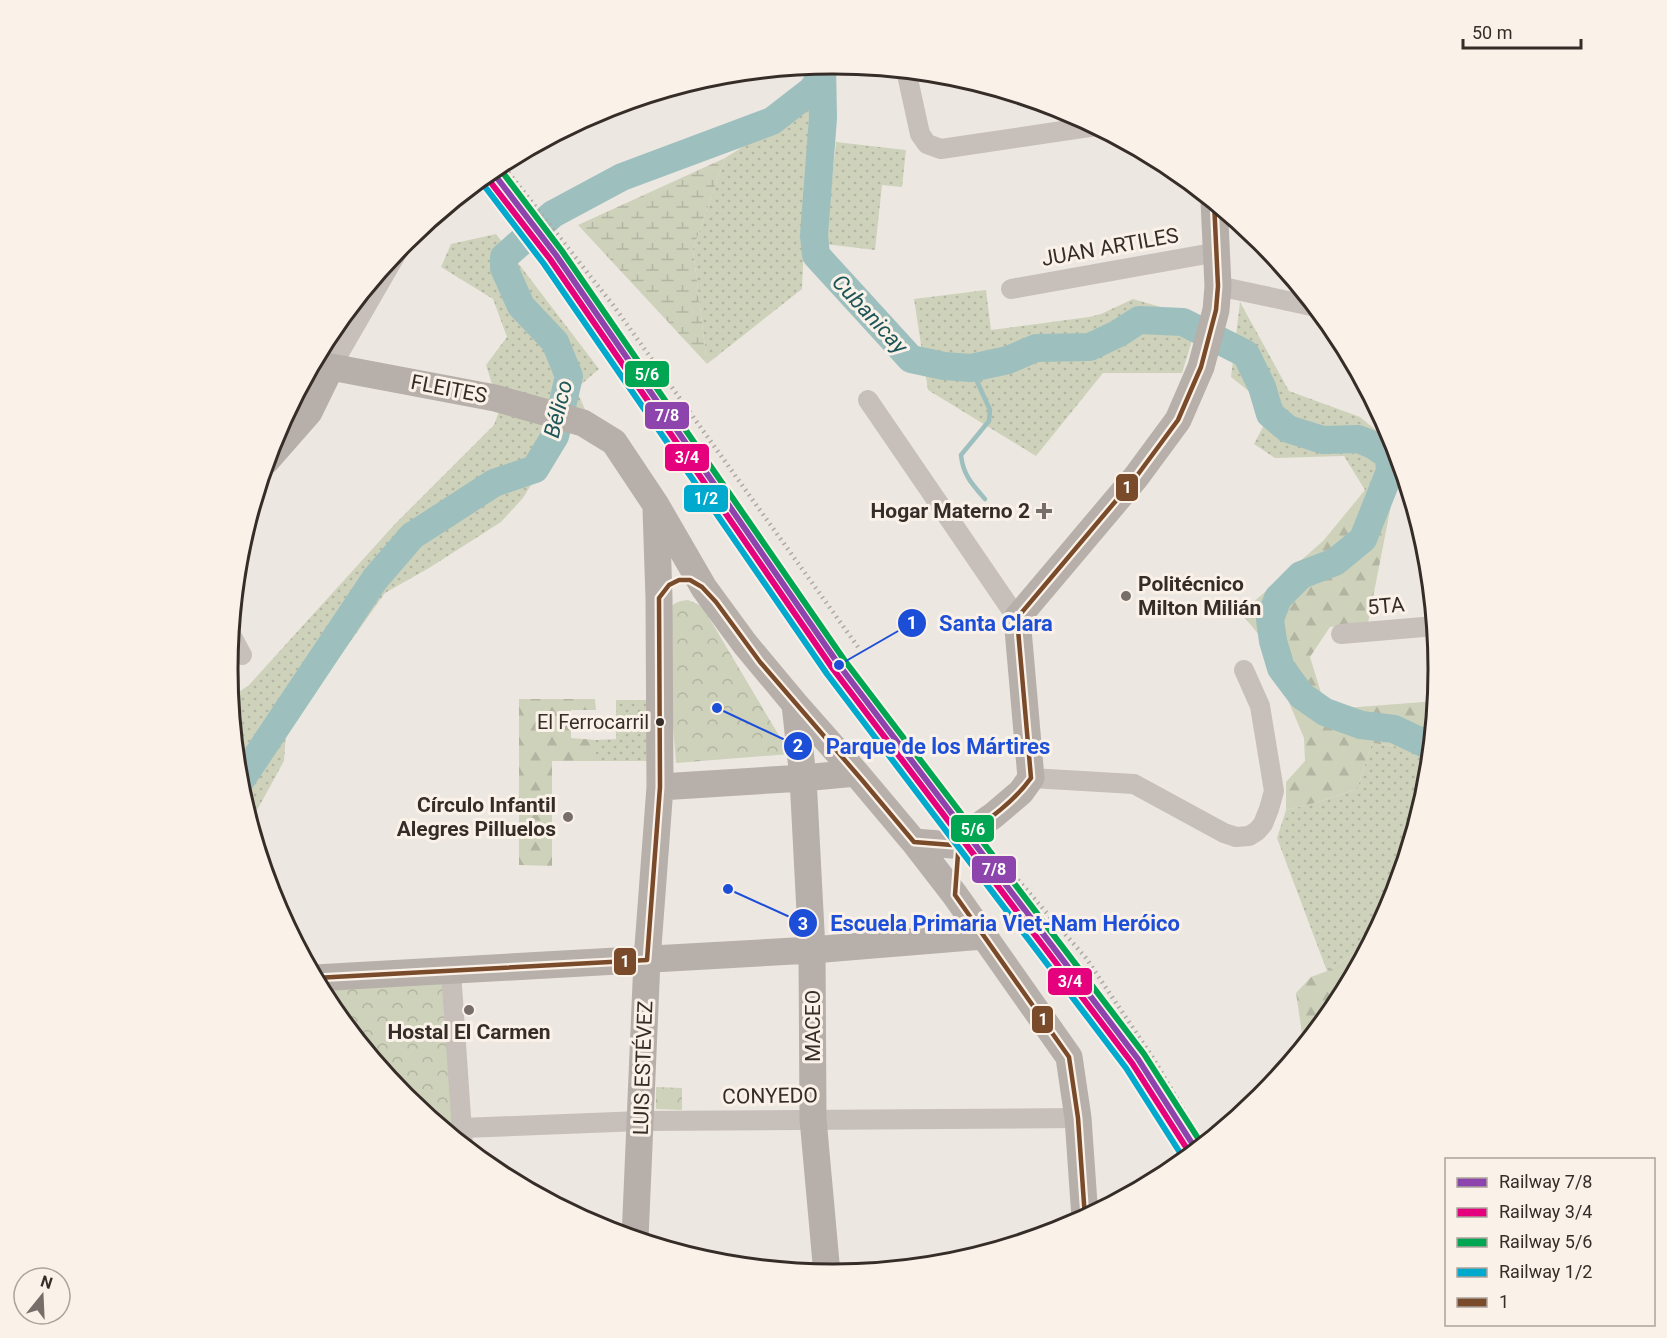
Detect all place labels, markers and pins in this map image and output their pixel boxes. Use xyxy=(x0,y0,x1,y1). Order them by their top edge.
place label: Hogar Materno 2 xyxy=(871,499,1030,523)
marker: Hogar Materno 2 xyxy=(1035,502,1053,520)
place label: Politécnico Milton Milián xyxy=(1138,572,1261,620)
marker: Politécnico Milton Milián xyxy=(1119,589,1133,603)
callout: Santa Clara xyxy=(897,603,1065,643)
place label: El Ferrocarril xyxy=(537,710,649,734)
marker: El Ferrocarril xyxy=(654,716,666,728)
callout: Parque de los Mártires xyxy=(783,726,1062,766)
place label: Círculo Infantil Alegres Pilluelos xyxy=(397,793,556,841)
marker: Círculo Infantil Alegres Pilluelos xyxy=(561,810,575,824)
callout: Escuela Primaria Viet-Nam Heróico xyxy=(788,903,1192,943)
marker: Hostal El Carmen xyxy=(462,1003,476,1017)
place label: Hostal El Carmen xyxy=(387,1020,551,1044)

